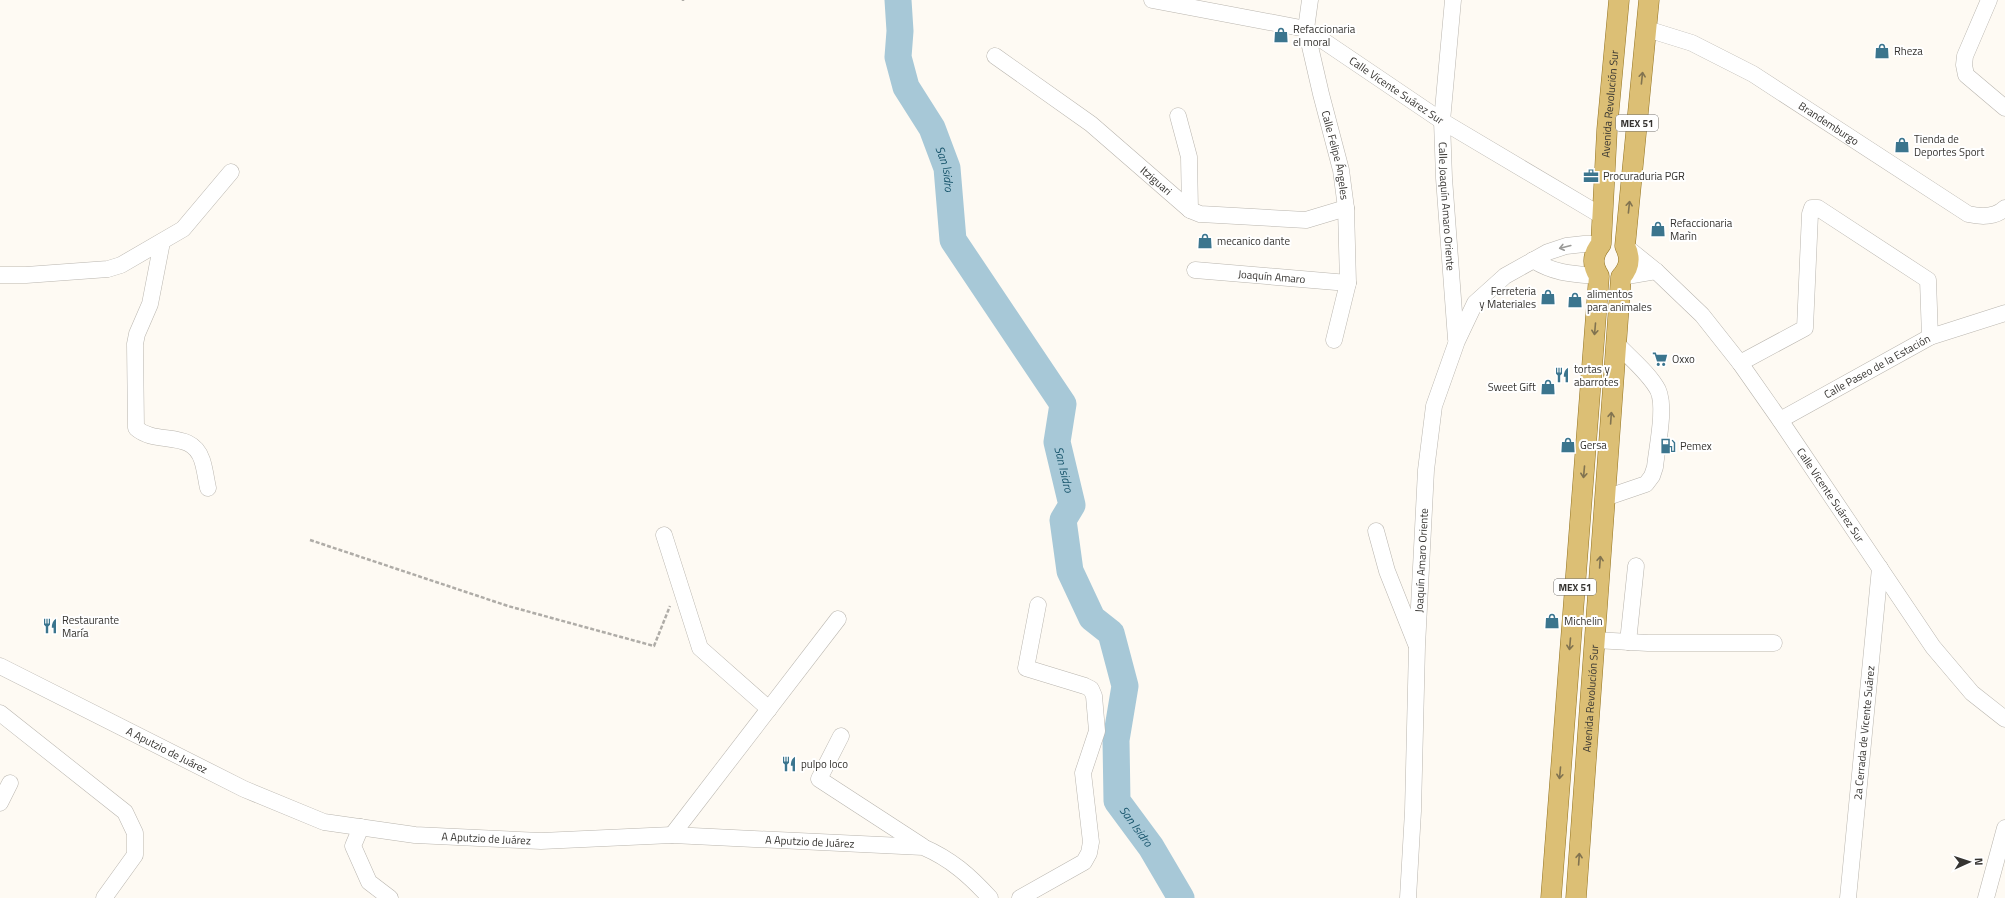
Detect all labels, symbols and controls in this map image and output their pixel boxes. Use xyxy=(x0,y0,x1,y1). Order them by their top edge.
place label: Refaccionaria el moral xyxy=(1293,21,1356,50)
shop icon: Refaccionaria el moral xyxy=(1272,26,1290,44)
shop icon: Rheza xyxy=(1873,42,1891,60)
place label: Rheza xyxy=(1894,43,1923,59)
street label: Avenida Revolución Sur xyxy=(1598,49,1622,158)
street label: Calle Vicente Suárez Sur xyxy=(1346,52,1447,128)
one-way arrow xyxy=(1638,71,1646,84)
street label: Brandemburgo xyxy=(1795,98,1862,149)
street label: Calle Felipe Ángeles xyxy=(1318,109,1353,201)
road number: MEX 51 xyxy=(1616,115,1658,131)
place label: Tienda de Deportes Sport xyxy=(1914,131,1984,160)
shop icon: Tienda de Deportes Sport xyxy=(1893,136,1911,154)
street label: Calle Joaquín Amaro Oriente xyxy=(1435,142,1459,272)
water label: San Isidro xyxy=(931,143,959,194)
street label: Itziguari xyxy=(1137,162,1176,199)
office icon: Procuraduria PGR xyxy=(1582,167,1600,185)
place label: Procuraduria PGR xyxy=(1603,168,1685,184)
one-way arrow xyxy=(1625,201,1632,214)
place label: Refaccionaria Marìn xyxy=(1670,215,1733,244)
shop icon: Refaccionaria Marìn xyxy=(1649,220,1667,238)
shop icon: mecanico dante xyxy=(1196,232,1214,250)
place label: mecanico dante xyxy=(1217,233,1290,249)
one-way arrow xyxy=(1559,244,1572,251)
street label: Joaquín Amaro xyxy=(1237,266,1306,287)
place label: Ferreteria y Materiales xyxy=(1479,283,1536,312)
place label: alimentos para animales xyxy=(1587,286,1652,315)
shop icon: Ferreteria y Materiales xyxy=(1539,288,1557,306)
shop icon: alimentos para animales xyxy=(1566,291,1584,309)
one-way arrow xyxy=(1592,322,1599,335)
street label: Calle Paseo de la Estación xyxy=(1821,330,1933,402)
supermarket icon: Oxxo xyxy=(1651,350,1669,368)
place label: Oxxo xyxy=(1672,351,1695,367)
place label: tortas y abarrotes xyxy=(1574,361,1619,390)
restaurant icon: tortas y abarrotes xyxy=(1553,366,1571,384)
shop icon: Sweet Gift xyxy=(1539,378,1557,396)
place label: Sweet Gift xyxy=(1488,379,1536,395)
one-way arrow xyxy=(1608,412,1615,425)
shop icon: Gersa xyxy=(1559,436,1577,454)
place label: Gersa xyxy=(1580,437,1607,453)
fuel station icon: Pemex xyxy=(1659,437,1677,455)
place label: Pemex xyxy=(1680,438,1712,454)
water label: San Isidro xyxy=(1049,445,1079,495)
street label: Calle Vicente Suárez Sur xyxy=(1793,445,1868,546)
one-way arrow xyxy=(1580,465,1587,478)
street label: Joaquín Amaro Oriente xyxy=(1411,507,1432,613)
one-way arrow xyxy=(1597,556,1604,569)
road number: MEX 51 xyxy=(1554,579,1596,595)
place label: Restaurante María xyxy=(62,612,120,641)
shop icon: Michelin xyxy=(1543,612,1561,630)
place label: Michelin xyxy=(1564,613,1603,629)
restaurant icon: Restaurante María xyxy=(41,617,59,635)
one-way arrow xyxy=(1567,637,1574,650)
street label: Avenida Revolución Sur xyxy=(1579,644,1602,753)
street label: 2a Cerrada de Vicente Suárez xyxy=(1850,665,1878,801)
street label: A Aputzio de Juárez xyxy=(123,723,210,777)
restaurant icon: pulpo loco xyxy=(780,755,798,773)
place label: pulpo loco xyxy=(801,756,848,772)
one-way arrow xyxy=(1557,766,1564,779)
water label: San Isidro xyxy=(1115,802,1159,852)
street label: A Aputzio de Juárez xyxy=(441,828,531,849)
street label: A Aputzio de Juárez xyxy=(765,831,855,852)
north arrow xyxy=(1949,842,1989,882)
one-way arrow xyxy=(1575,853,1582,866)
text: N xyxy=(1971,857,1987,866)

